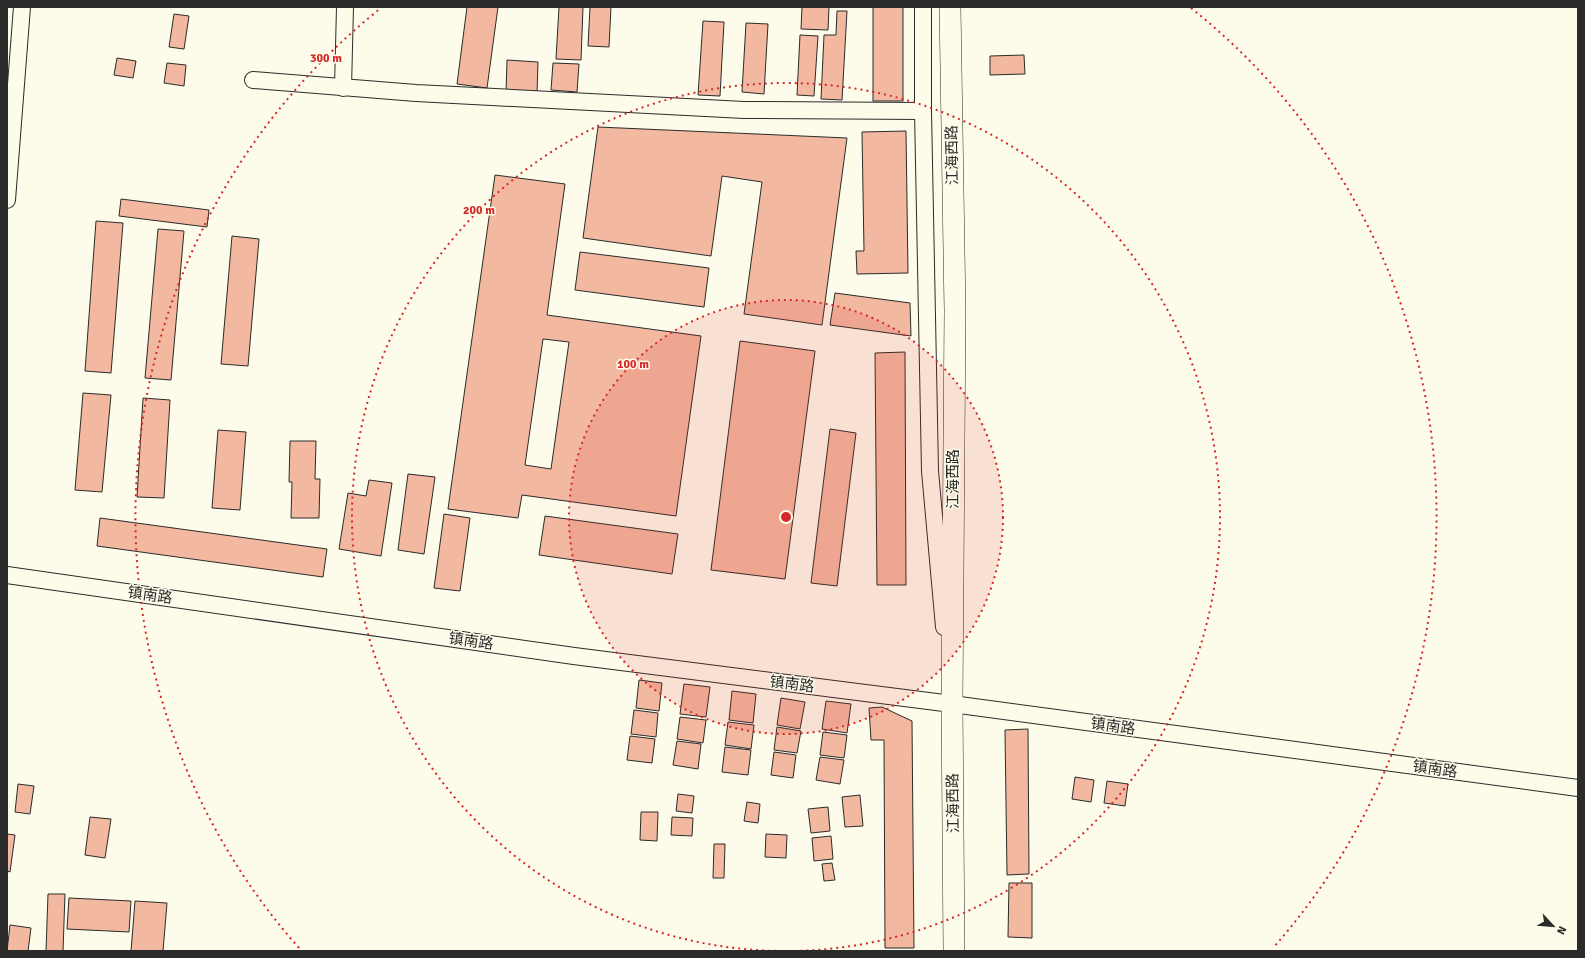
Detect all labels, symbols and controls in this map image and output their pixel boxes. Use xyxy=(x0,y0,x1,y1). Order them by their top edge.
text: 300 m xyxy=(310,51,342,66)
street label: 江海西路 xyxy=(942,125,962,185)
text: 200 m xyxy=(463,203,495,218)
text: 100 m xyxy=(617,357,649,372)
street label: 江海西路 xyxy=(944,449,962,509)
centre of rings xyxy=(779,510,793,524)
street label: 镇南路 xyxy=(126,583,174,607)
street label: 镇南路 xyxy=(447,629,495,653)
street label: 镇南路 xyxy=(769,672,815,696)
street label: 镇南路 xyxy=(1089,714,1137,738)
street label: 镇南路 xyxy=(1411,757,1459,781)
street label: 江海西路 xyxy=(943,773,963,833)
north arrow xyxy=(1533,906,1573,946)
text: N xyxy=(1554,924,1569,936)

